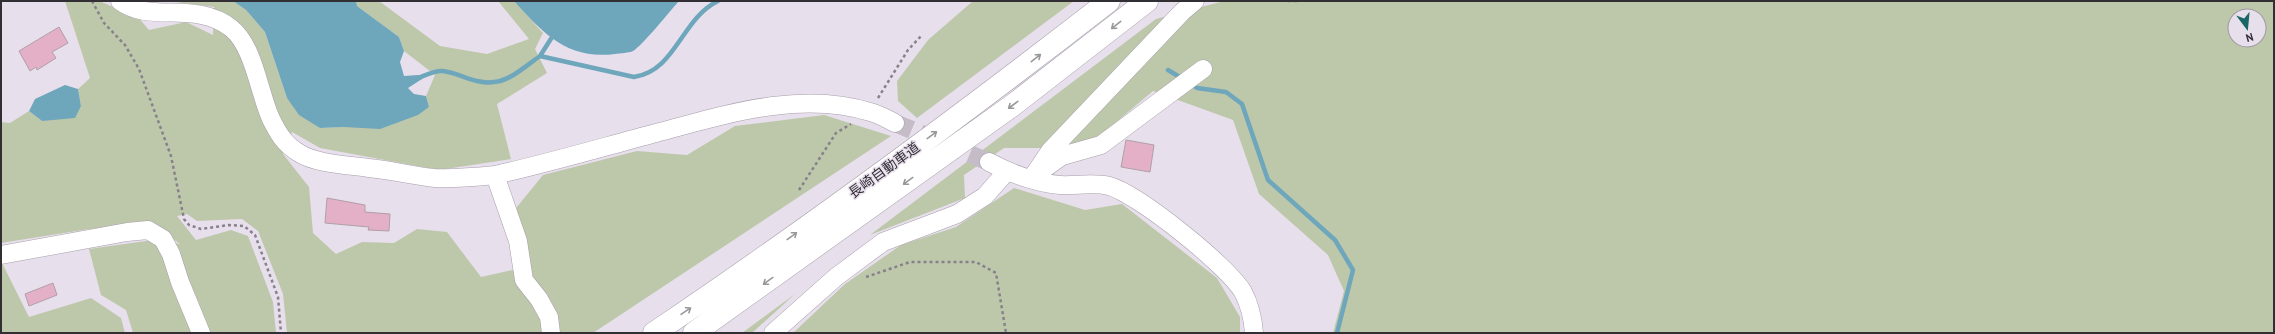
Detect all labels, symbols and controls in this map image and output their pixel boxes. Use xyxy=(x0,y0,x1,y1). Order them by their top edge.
north arrow xyxy=(2227,8,2267,48)
one-way arrow xyxy=(1111,21,1122,29)
text: N xyxy=(2244,30,2255,45)
one-way arrow xyxy=(1031,54,1042,62)
one-way arrow xyxy=(1008,100,1019,109)
one-way arrow xyxy=(926,131,937,140)
street label: 長崎自動車道 xyxy=(845,138,923,202)
one-way arrow xyxy=(903,177,914,185)
one-way arrow xyxy=(787,232,798,240)
one-way arrow xyxy=(763,277,774,285)
one-way arrow xyxy=(680,307,691,315)

